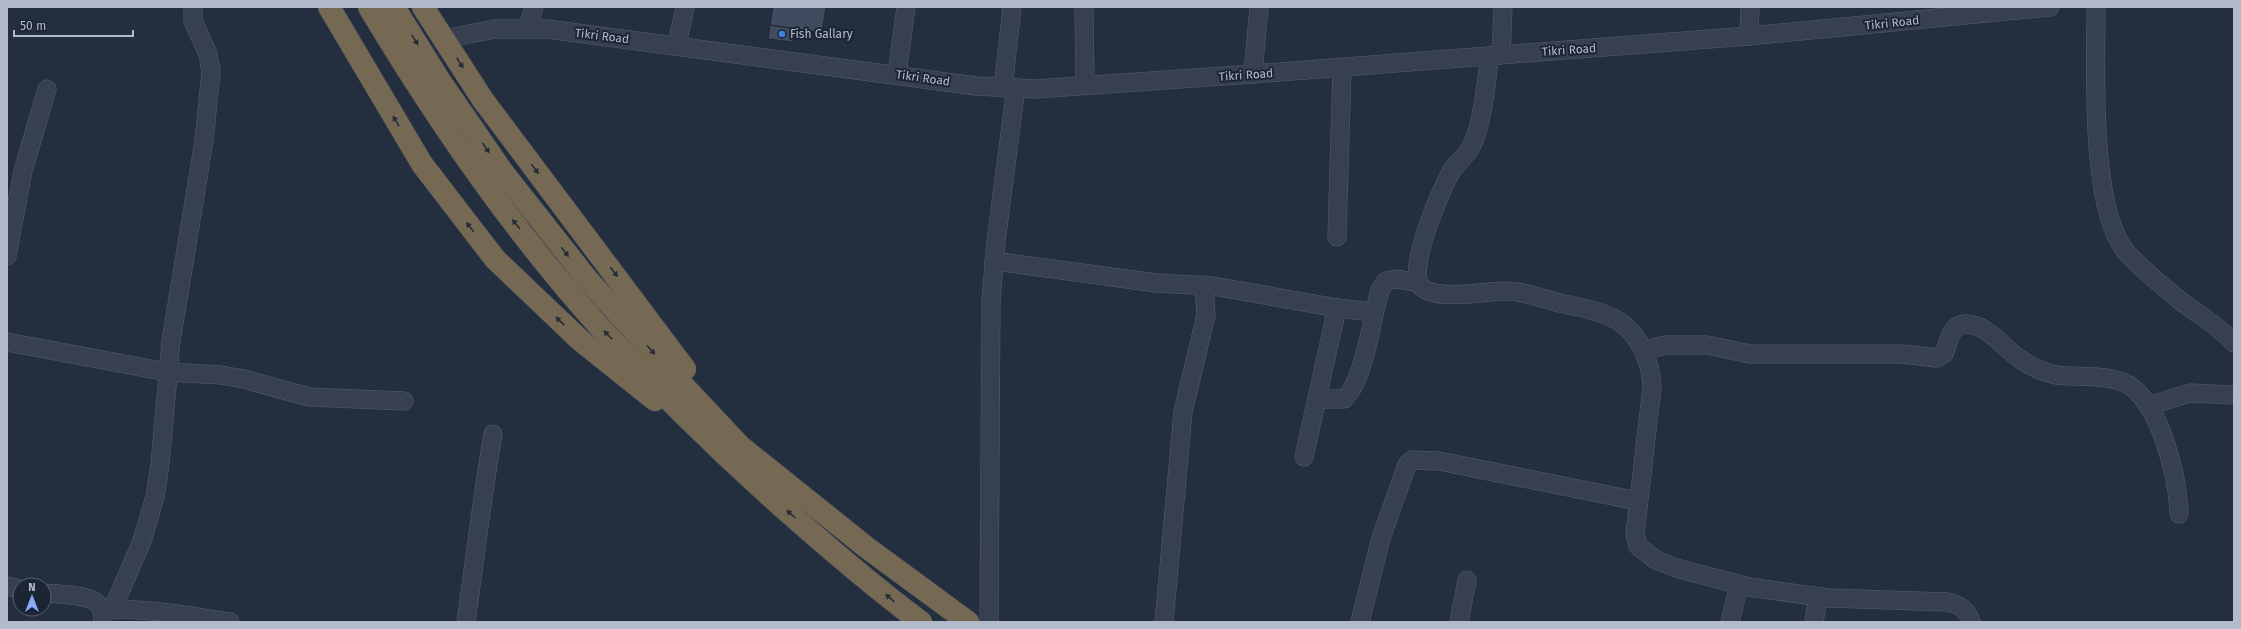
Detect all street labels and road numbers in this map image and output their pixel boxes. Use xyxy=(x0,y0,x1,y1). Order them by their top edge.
street label: Tikri Road xyxy=(1864,13,1920,33)
street label: Tikri Road xyxy=(574,26,630,46)
street label: Tikri Road xyxy=(1541,41,1597,59)
street label: Tikri Road xyxy=(1218,66,1274,84)
street label: Tikri Road xyxy=(895,67,951,89)

